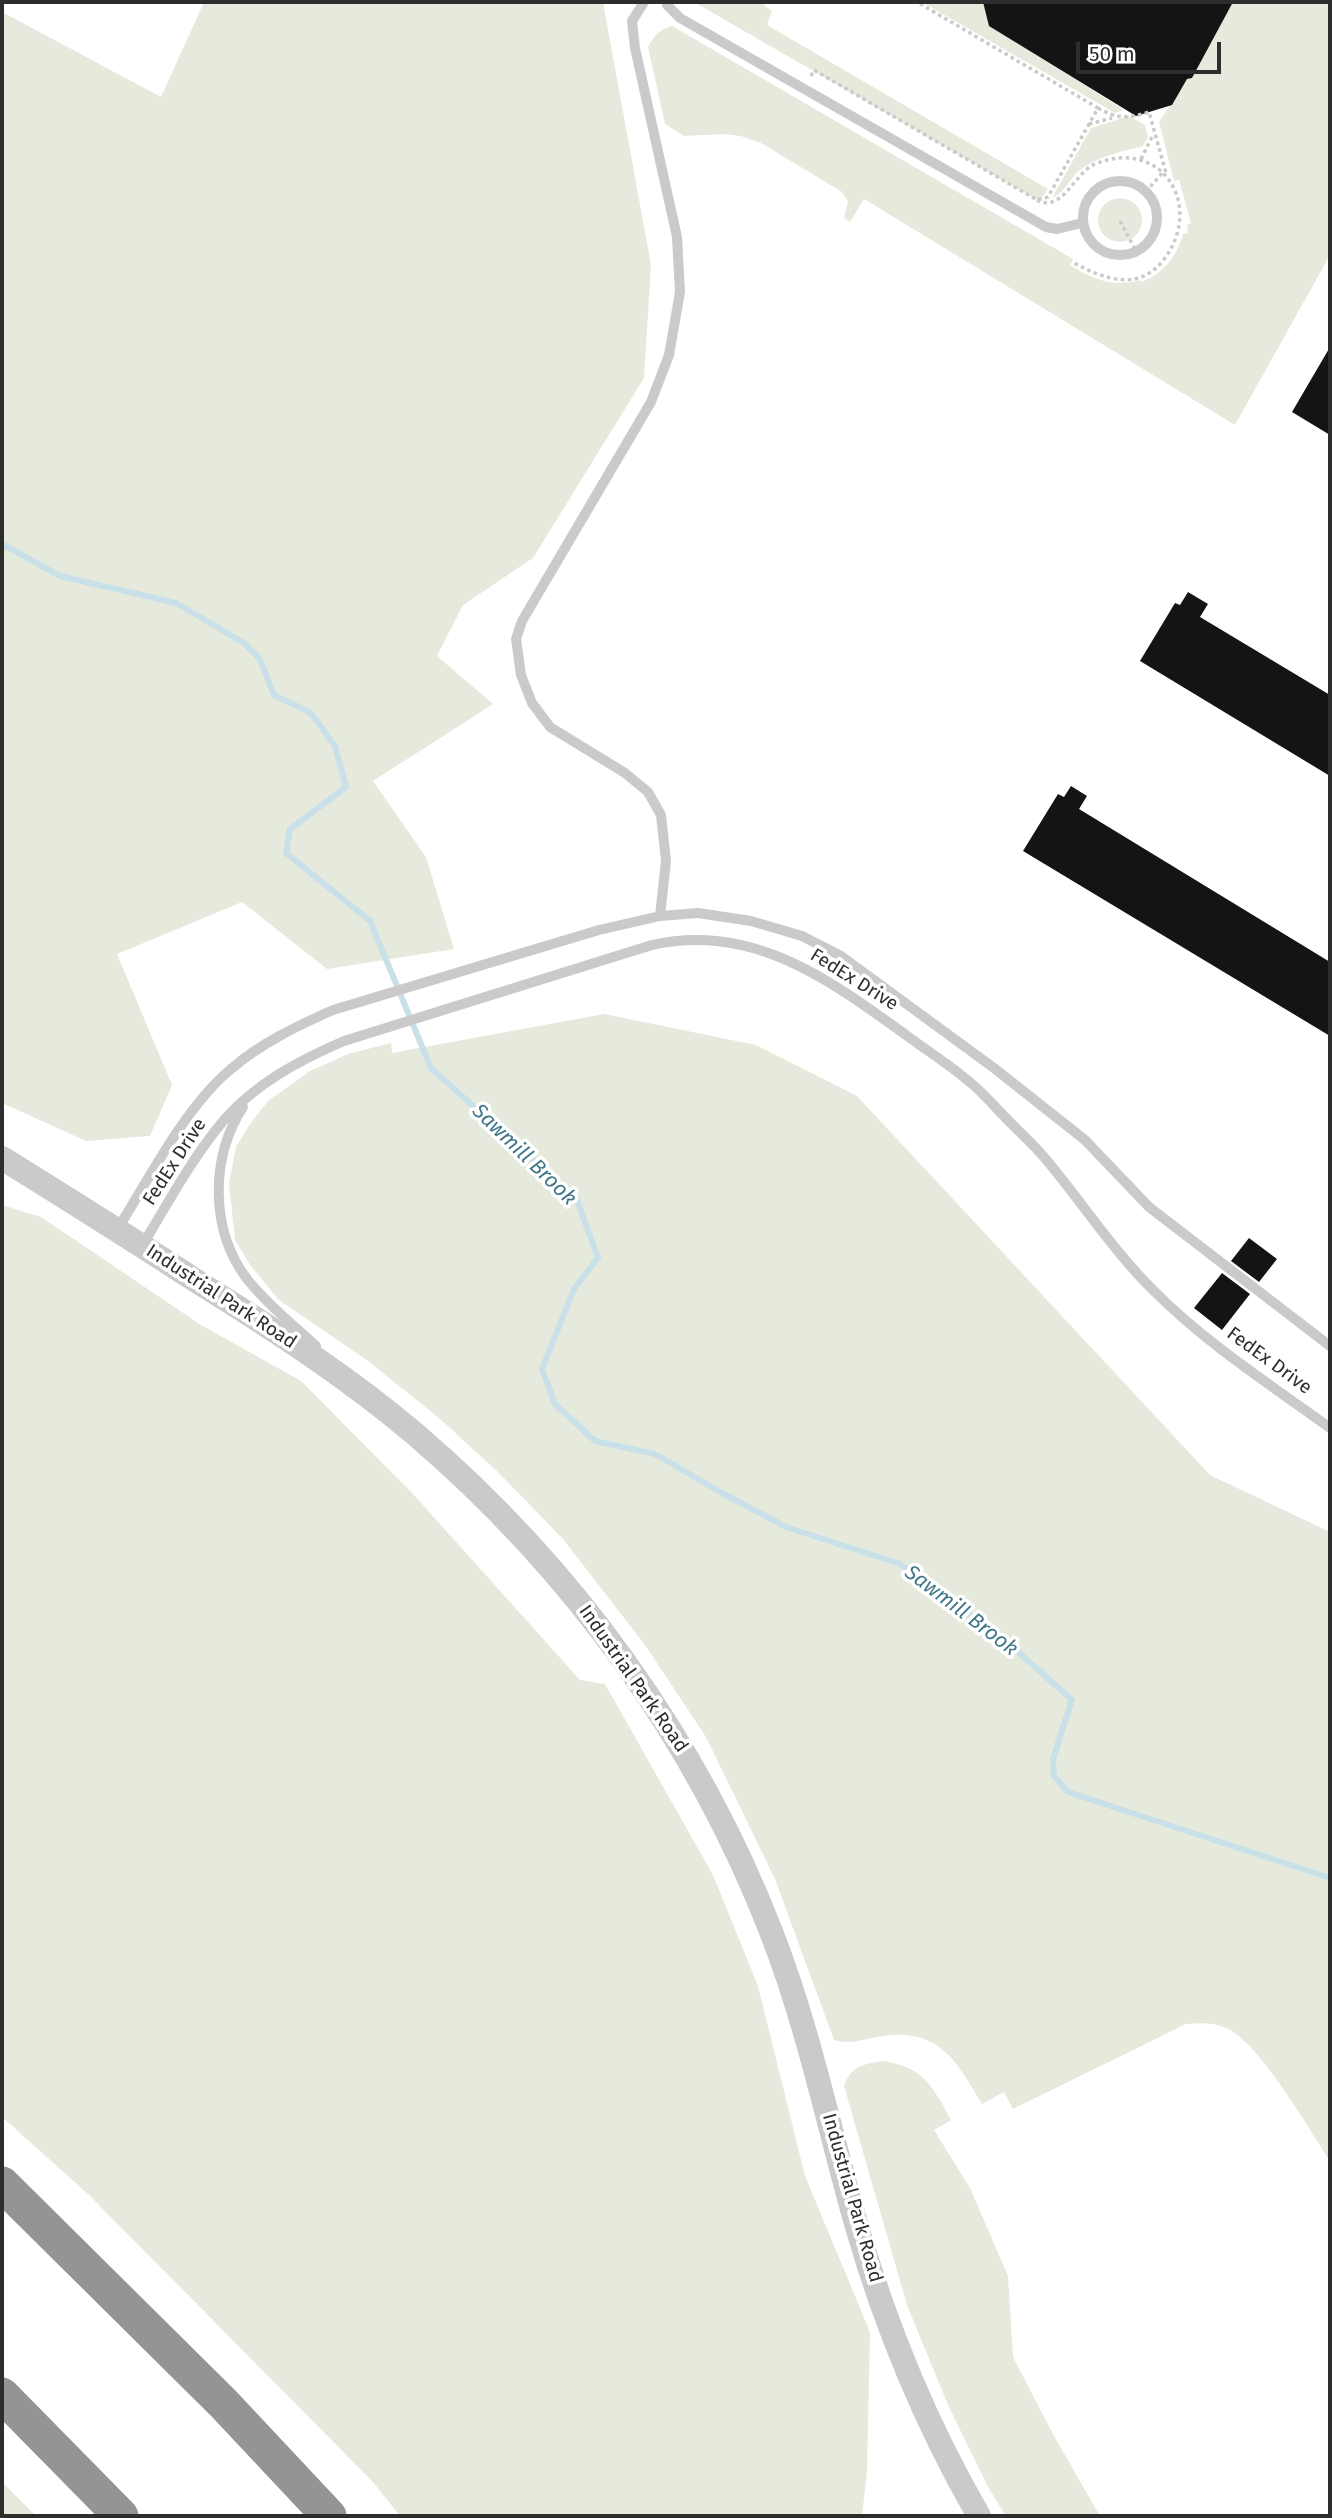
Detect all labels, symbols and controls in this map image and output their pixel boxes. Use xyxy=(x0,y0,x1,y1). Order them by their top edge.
scale bar xyxy=(1080,28,1225,72)
text: 50 m xyxy=(1089,41,1135,67)
street label: FedEx Drive xyxy=(806,944,902,1016)
water label: Sawmill Brook xyxy=(467,1099,581,1211)
street label: FedEx Drive xyxy=(138,1114,212,1210)
street label: Industrial Park Road xyxy=(142,1240,300,1354)
street label: FedEx Drive xyxy=(1222,1323,1316,1399)
water label: Sawmill Brook xyxy=(899,1560,1023,1662)
street label: Industrial Park Road xyxy=(574,1601,692,1757)
street label: Industrial Park Road xyxy=(817,2111,887,2285)

